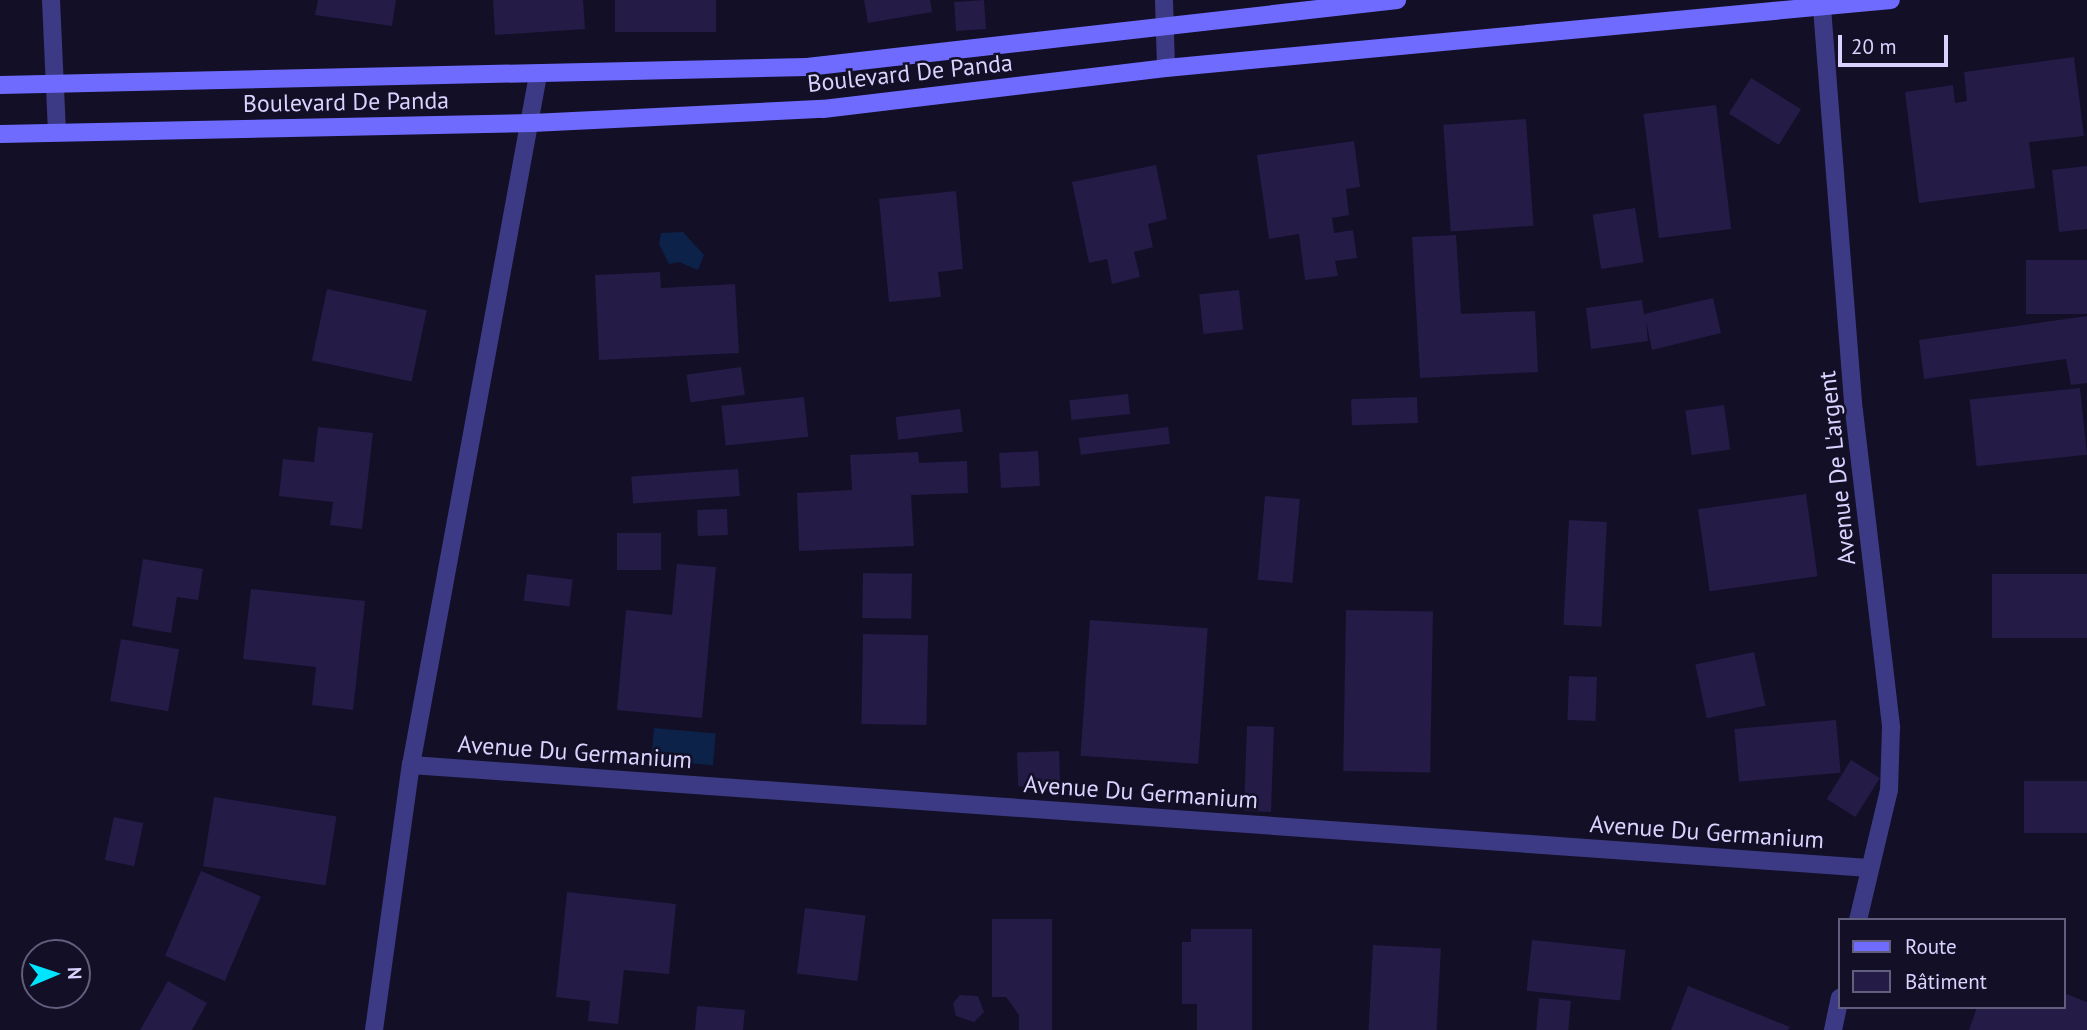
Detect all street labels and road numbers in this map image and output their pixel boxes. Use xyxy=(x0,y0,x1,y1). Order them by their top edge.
street label: Boulevard De Panda xyxy=(806,48,1014,98)
street label: Boulevard De Panda xyxy=(243,86,449,118)
street label: Avenue De L'argent xyxy=(1812,369,1862,567)
street label: Avenue Du Germanium xyxy=(457,729,693,775)
street label: Avenue Du Germanium xyxy=(1023,769,1259,815)
street label: Avenue Du Germanium xyxy=(1589,809,1825,855)

